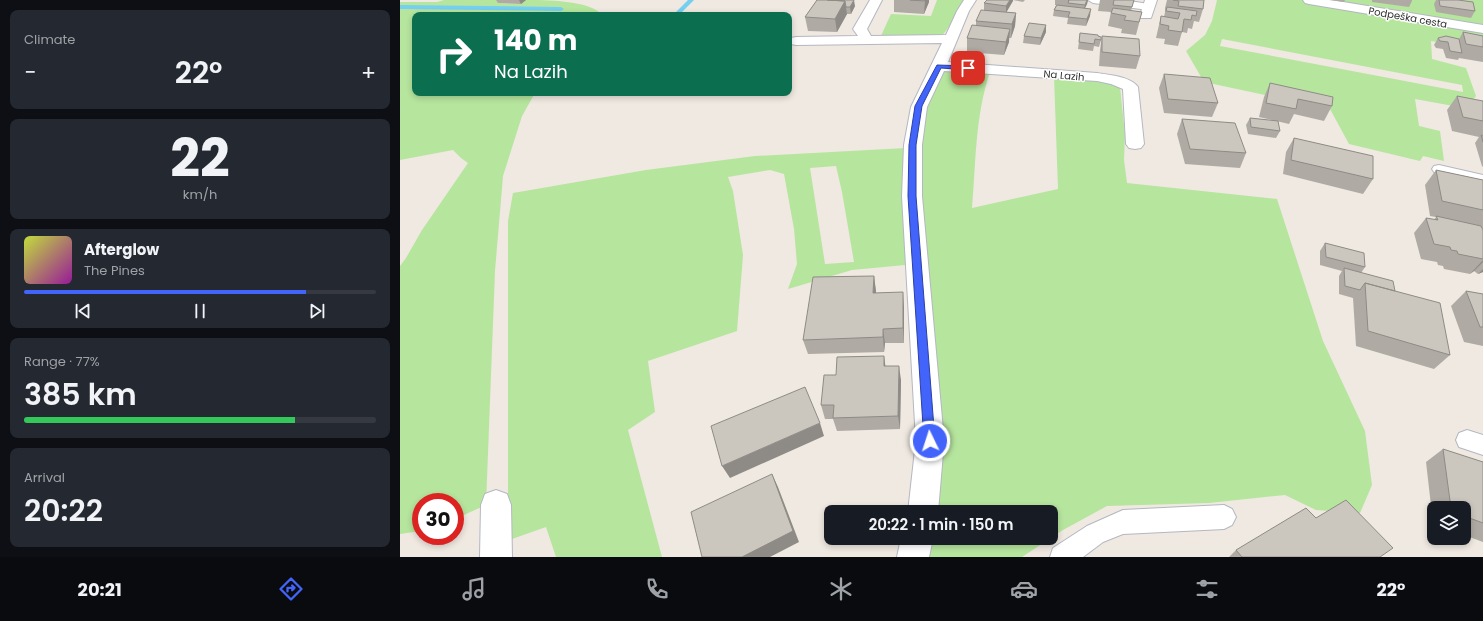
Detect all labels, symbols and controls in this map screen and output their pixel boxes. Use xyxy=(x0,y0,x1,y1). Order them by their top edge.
street label: Podpeška cesta xyxy=(1367,3,1448,32)
text: 140 m xyxy=(494,21,577,60)
icon: right xyxy=(428,28,480,80)
text: Climate xyxy=(24,30,75,49)
text: 22° xyxy=(175,51,222,94)
pin xyxy=(951,51,985,85)
text: − xyxy=(24,57,36,88)
text: + xyxy=(361,57,376,88)
icon: arrive xyxy=(957,57,979,79)
text: Na Lazih xyxy=(494,59,568,84)
street label: Na Lazih xyxy=(1043,66,1085,85)
text: 22 xyxy=(170,122,230,195)
text: km/h xyxy=(183,185,217,204)
text: Afterglow xyxy=(84,239,159,260)
text: The Pines xyxy=(84,261,145,280)
icon: previous xyxy=(72,300,94,322)
icon: pause xyxy=(189,300,211,322)
icon: next xyxy=(306,300,328,322)
text: Range · 77% xyxy=(24,352,100,371)
text: 385 km xyxy=(24,373,137,416)
position arrow xyxy=(909,420,951,462)
text: Arrival xyxy=(24,468,65,487)
text: 20:22 xyxy=(24,489,103,532)
speed limit sign: 30 xyxy=(412,493,464,545)
map controls xyxy=(1427,501,1471,545)
button: layers xyxy=(1427,501,1471,545)
text: 20:22 · 1 min · 150 m xyxy=(869,514,1013,535)
icon: directions xyxy=(277,575,305,603)
icon: music xyxy=(460,575,488,603)
icon: phone xyxy=(643,575,671,603)
icon: climate xyxy=(827,575,855,603)
icon: car xyxy=(1010,575,1038,603)
icon: filters xyxy=(1193,575,1221,603)
text: 20:21 xyxy=(78,577,122,602)
text: 22° xyxy=(1376,577,1405,602)

